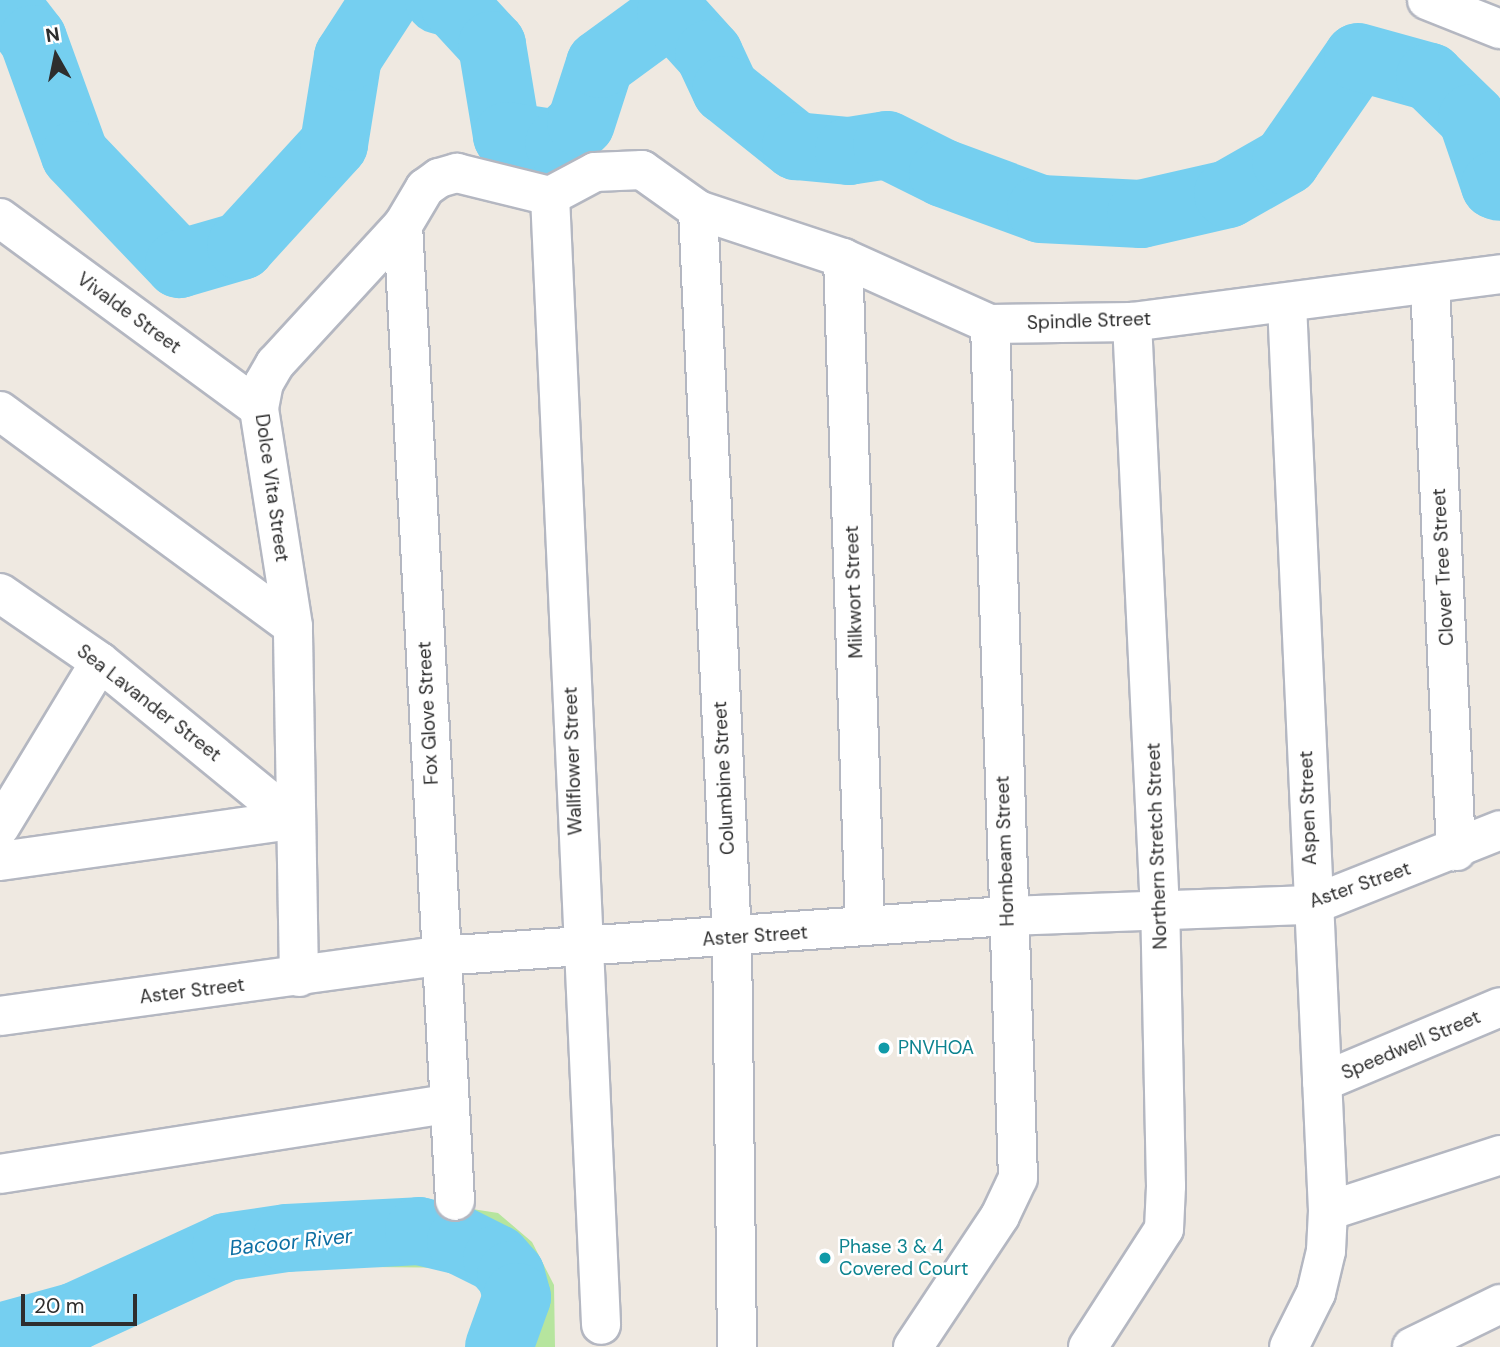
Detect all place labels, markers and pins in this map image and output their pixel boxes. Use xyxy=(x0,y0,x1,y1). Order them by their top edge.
place label: PNVHOA xyxy=(898,1037,974,1059)
marker: PNVHOA xyxy=(876,1040,892,1056)
place label: Phase 3 & 4 Covered Court xyxy=(839,1236,968,1280)
marker: Phase 3 & 4 Covered Court xyxy=(817,1250,833,1266)

